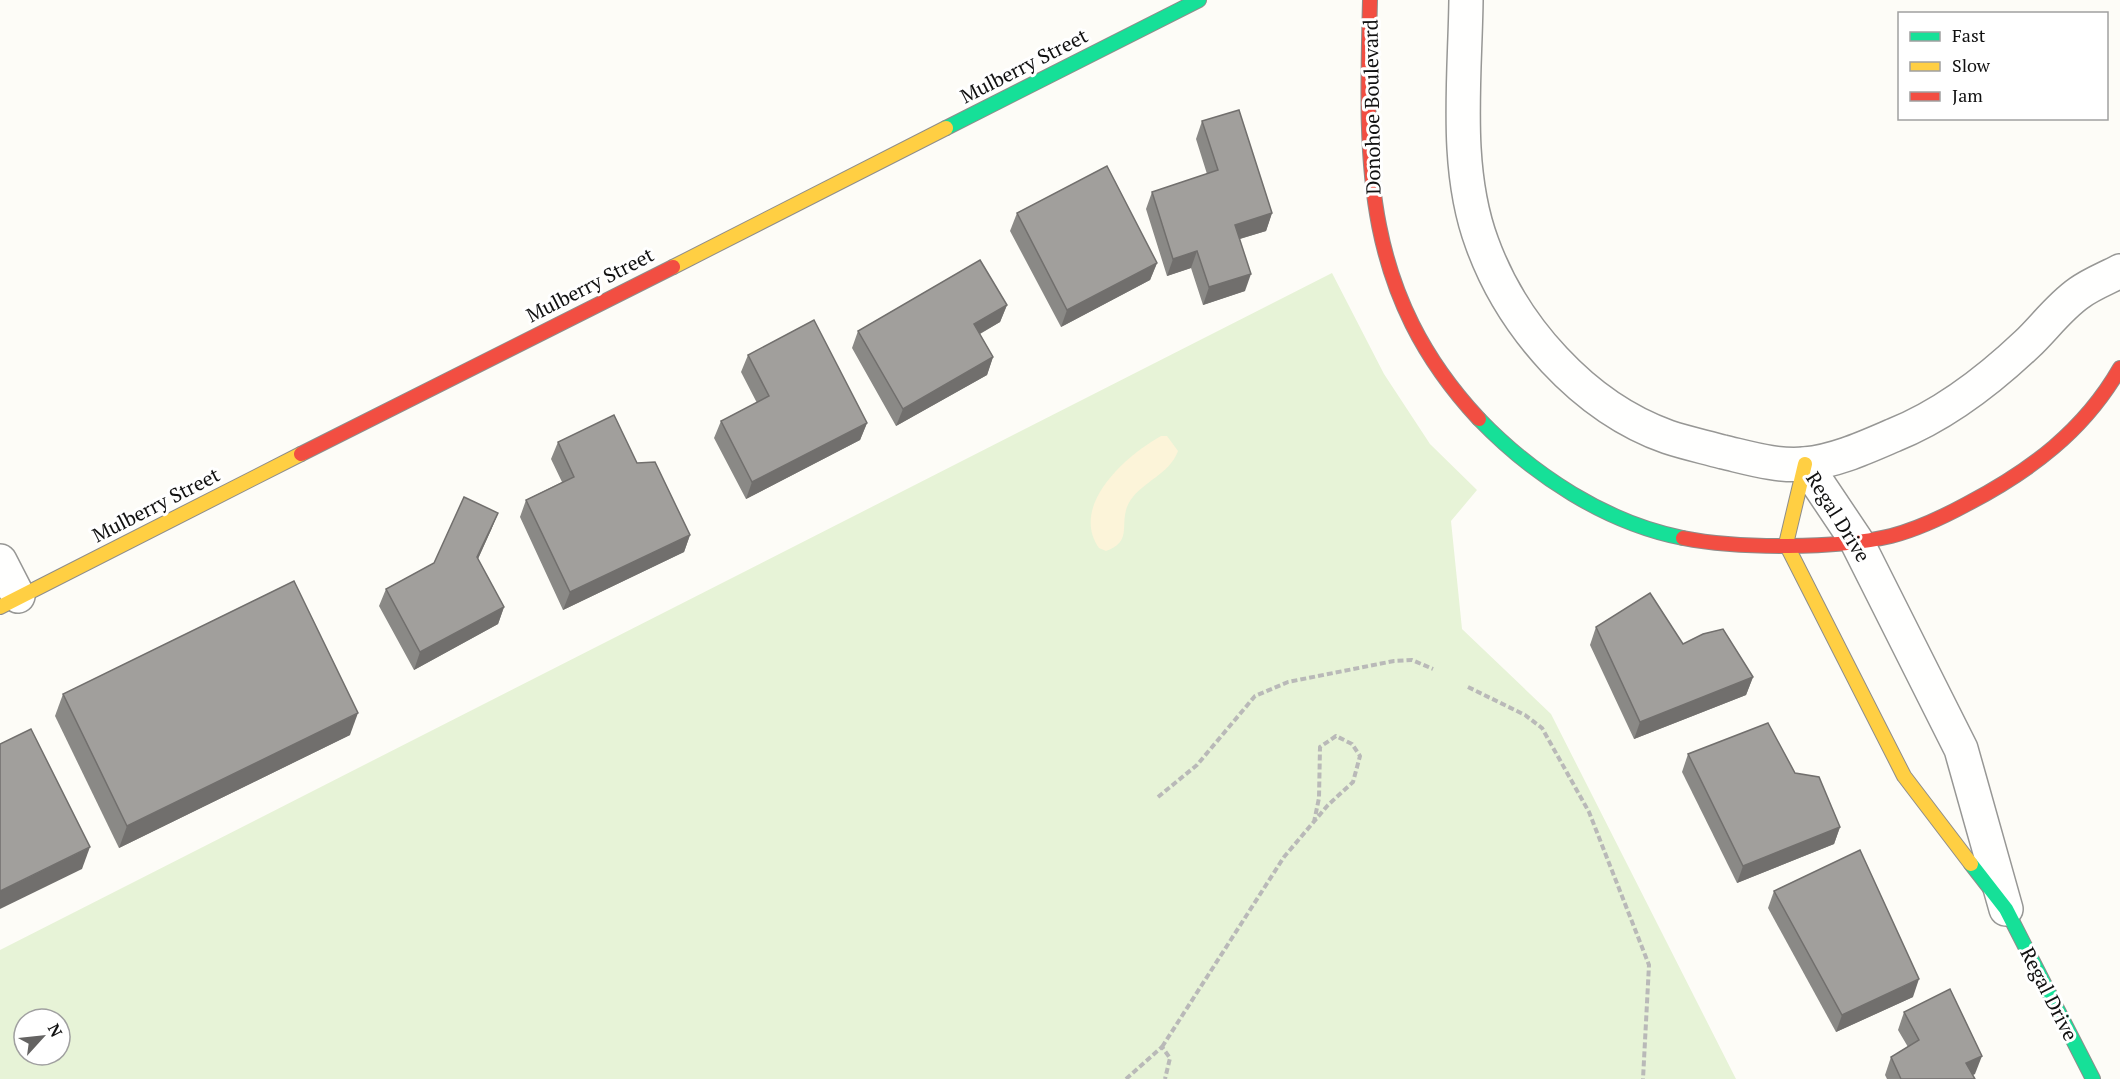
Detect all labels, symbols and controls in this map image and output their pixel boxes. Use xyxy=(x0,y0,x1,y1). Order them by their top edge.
legend xyxy=(1898,12,2108,120)
street label: Donohoe Boulevard xyxy=(1356,19,1387,195)
street label: Mulberry Street xyxy=(955,22,1093,109)
text: Fast xyxy=(1952,23,1986,47)
text: Slow xyxy=(1952,53,1991,77)
text: Jam xyxy=(1952,83,1983,107)
street label: Mulberry Street xyxy=(521,241,659,328)
street label: Mulberry Street xyxy=(87,461,225,548)
street label: Regal Drive xyxy=(1800,466,1877,567)
street label: Regal Drive xyxy=(2014,942,2085,1045)
north arrow xyxy=(12,1007,72,1067)
text: N xyxy=(43,1020,68,1041)

